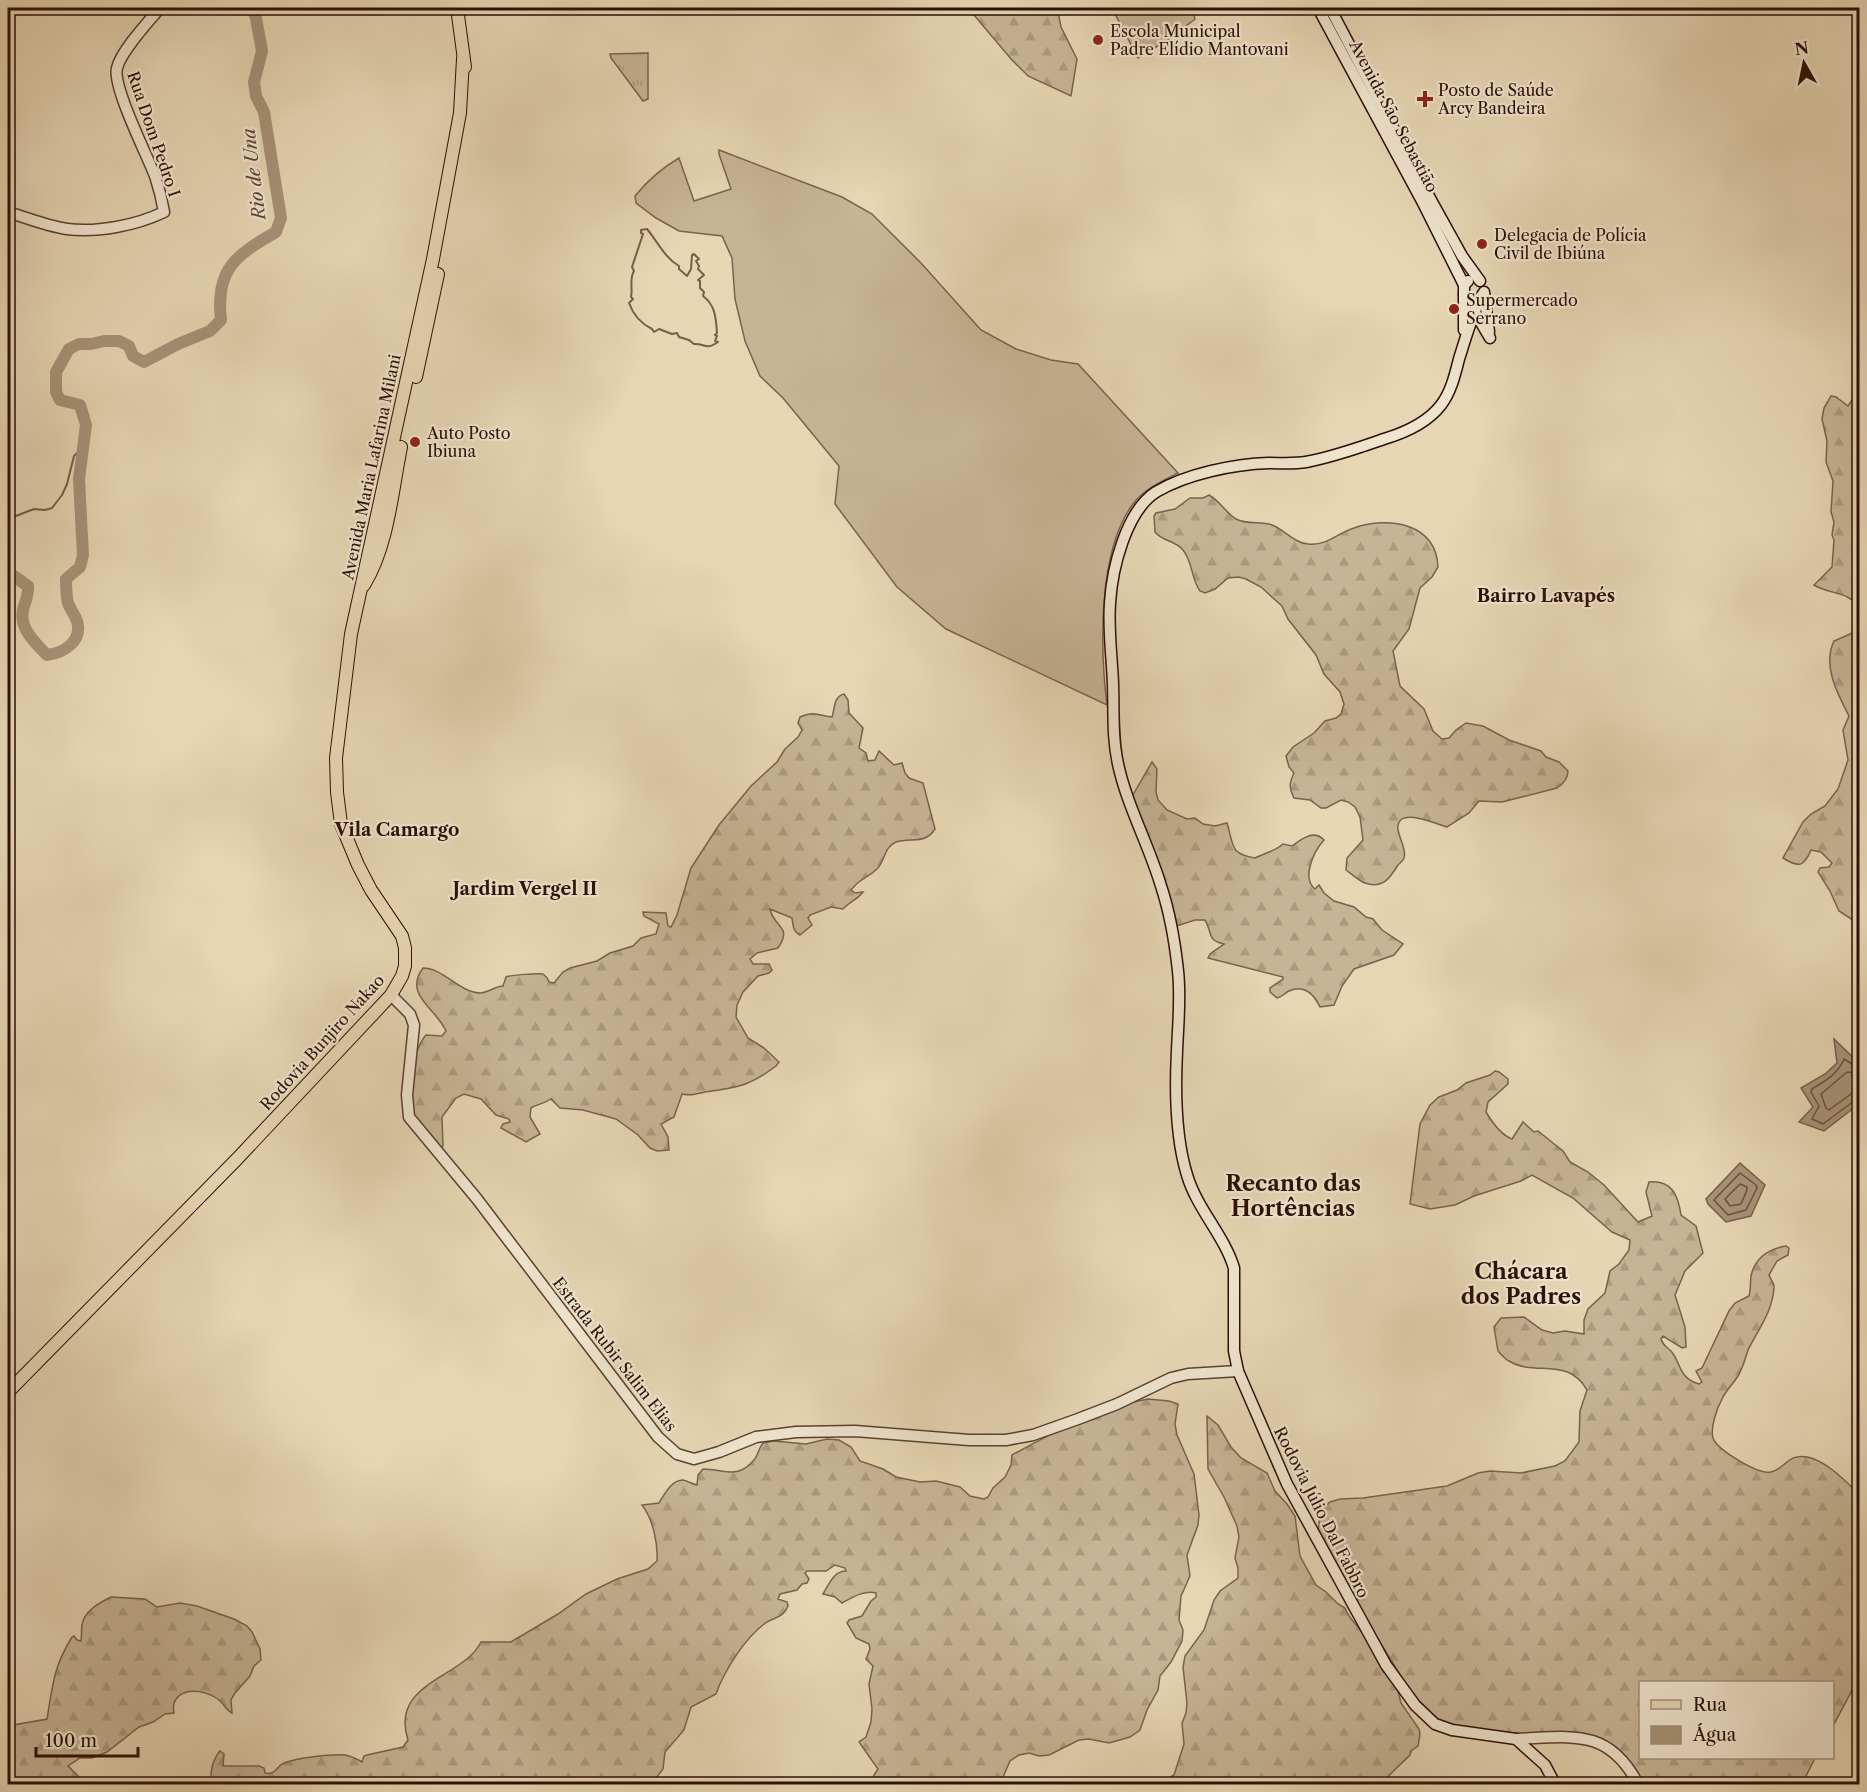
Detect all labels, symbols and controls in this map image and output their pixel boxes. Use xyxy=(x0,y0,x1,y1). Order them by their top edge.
place label: Escola Municipal Padre Elídio Mantovani xyxy=(1110,21,1289,59)
marker: Escola Municipal Padre Elídio Mantovani xyxy=(1091,33,1105,47)
north arrow xyxy=(1774,33,1834,93)
street label: Avenida São Sebastião xyxy=(1345,36,1443,196)
text: N xyxy=(1793,37,1810,59)
street label: Rua Dom Pedro I xyxy=(123,69,185,199)
place label: Posto de Saúde Arcy Bandeira xyxy=(1437,80,1554,118)
marker: Posto de Saúde Arcy Bandeira xyxy=(1416,90,1434,108)
water label: Rio de Una xyxy=(237,127,271,223)
place label: Delegacia de Polícia Civil de Ibiúna xyxy=(1494,225,1647,263)
marker: Delegacia de Polícia Civil de Ibiúna xyxy=(1475,237,1489,251)
place label: Supermercado Serrano xyxy=(1466,290,1578,328)
marker: Supermercado Serrano xyxy=(1447,302,1461,316)
street label: Avenida Maria Lafarina Milani xyxy=(337,352,405,583)
place label: Auto Posto Ibiuna xyxy=(426,423,511,461)
marker: Auto Posto Ibiuna xyxy=(408,435,422,449)
district label: Bairro Lavapés xyxy=(1477,585,1615,607)
district label: Vila Camargo xyxy=(334,819,459,841)
district label: Jardim Vergel II xyxy=(450,878,597,900)
street label: Rodovia Bunjiro Nakao xyxy=(256,970,388,1114)
district label: Recanto das Hortências xyxy=(1225,1170,1361,1222)
district label: Chácara dos Padres xyxy=(1461,1258,1581,1310)
street label: Estrada Rubir Salim Elias xyxy=(548,1273,682,1435)
street label: Rodovia Júlio Dal Fabbro xyxy=(1270,1423,1374,1601)
legend xyxy=(1639,1681,1834,1759)
text: Rua xyxy=(1693,1694,1727,1716)
scale bar xyxy=(36,1720,138,1758)
text: Água xyxy=(1692,1723,1737,1746)
text: 100 m xyxy=(45,1730,97,1752)

